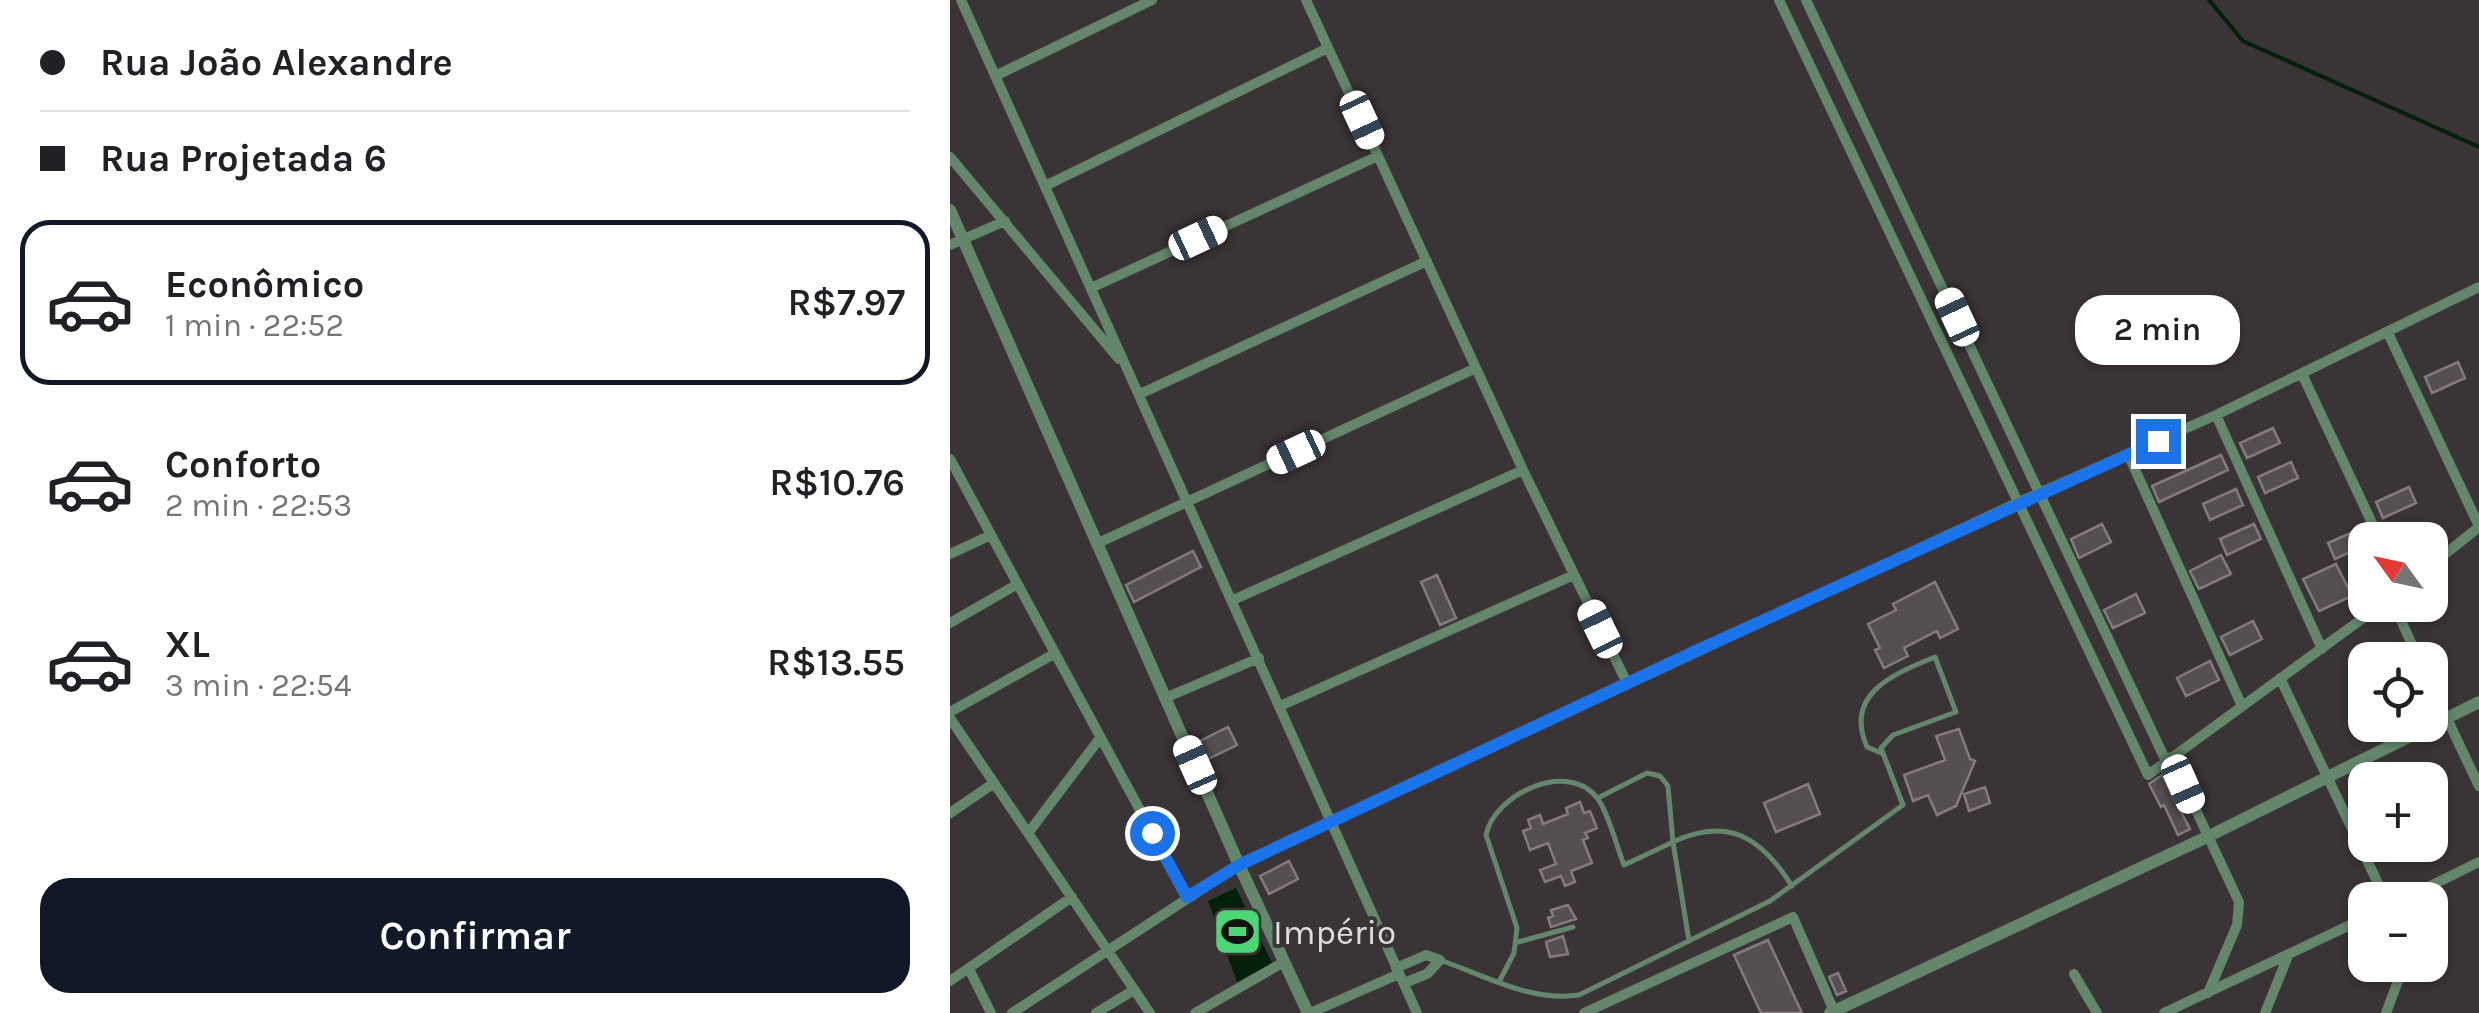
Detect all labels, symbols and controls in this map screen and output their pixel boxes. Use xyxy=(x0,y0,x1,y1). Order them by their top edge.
text: Rua João Alexandre xyxy=(100,40,453,85)
car xyxy=(1336,86,1388,154)
text: Rua Projetada 6 xyxy=(100,136,387,181)
car xyxy=(1164,212,1232,264)
icon: car xyxy=(45,258,135,348)
text: Econômico xyxy=(165,262,364,307)
text: R$7.97 xyxy=(787,280,905,325)
car xyxy=(1931,283,1983,351)
callout: 2 min xyxy=(2076,296,2240,366)
text: 1 min · 22:52 xyxy=(165,307,344,344)
text: 2 min xyxy=(2114,311,2201,348)
route end xyxy=(2136,419,2181,464)
car xyxy=(1262,426,1330,478)
icon: car xyxy=(45,438,135,528)
text: Conforto xyxy=(165,442,321,487)
text: R$10.76 xyxy=(769,460,905,505)
text: 2 min · 22:53 xyxy=(165,487,352,524)
north arrow xyxy=(2348,522,2448,622)
map controls xyxy=(2348,522,2448,982)
car xyxy=(1573,595,1627,663)
icon: car xyxy=(45,618,135,708)
text: XL xyxy=(165,622,210,667)
text: R$13.55 xyxy=(767,640,905,685)
button: locate xyxy=(2348,642,2448,742)
text: 3 min · 22:54 xyxy=(165,667,352,704)
car xyxy=(1169,731,1221,799)
car xyxy=(2157,750,2209,818)
button: + xyxy=(2348,762,2448,862)
route start xyxy=(1130,811,1175,856)
button: Confirmar xyxy=(40,878,910,993)
button: − xyxy=(2348,882,2448,982)
sports icon: Império xyxy=(1212,906,1264,958)
place label: Império xyxy=(1273,912,1396,953)

